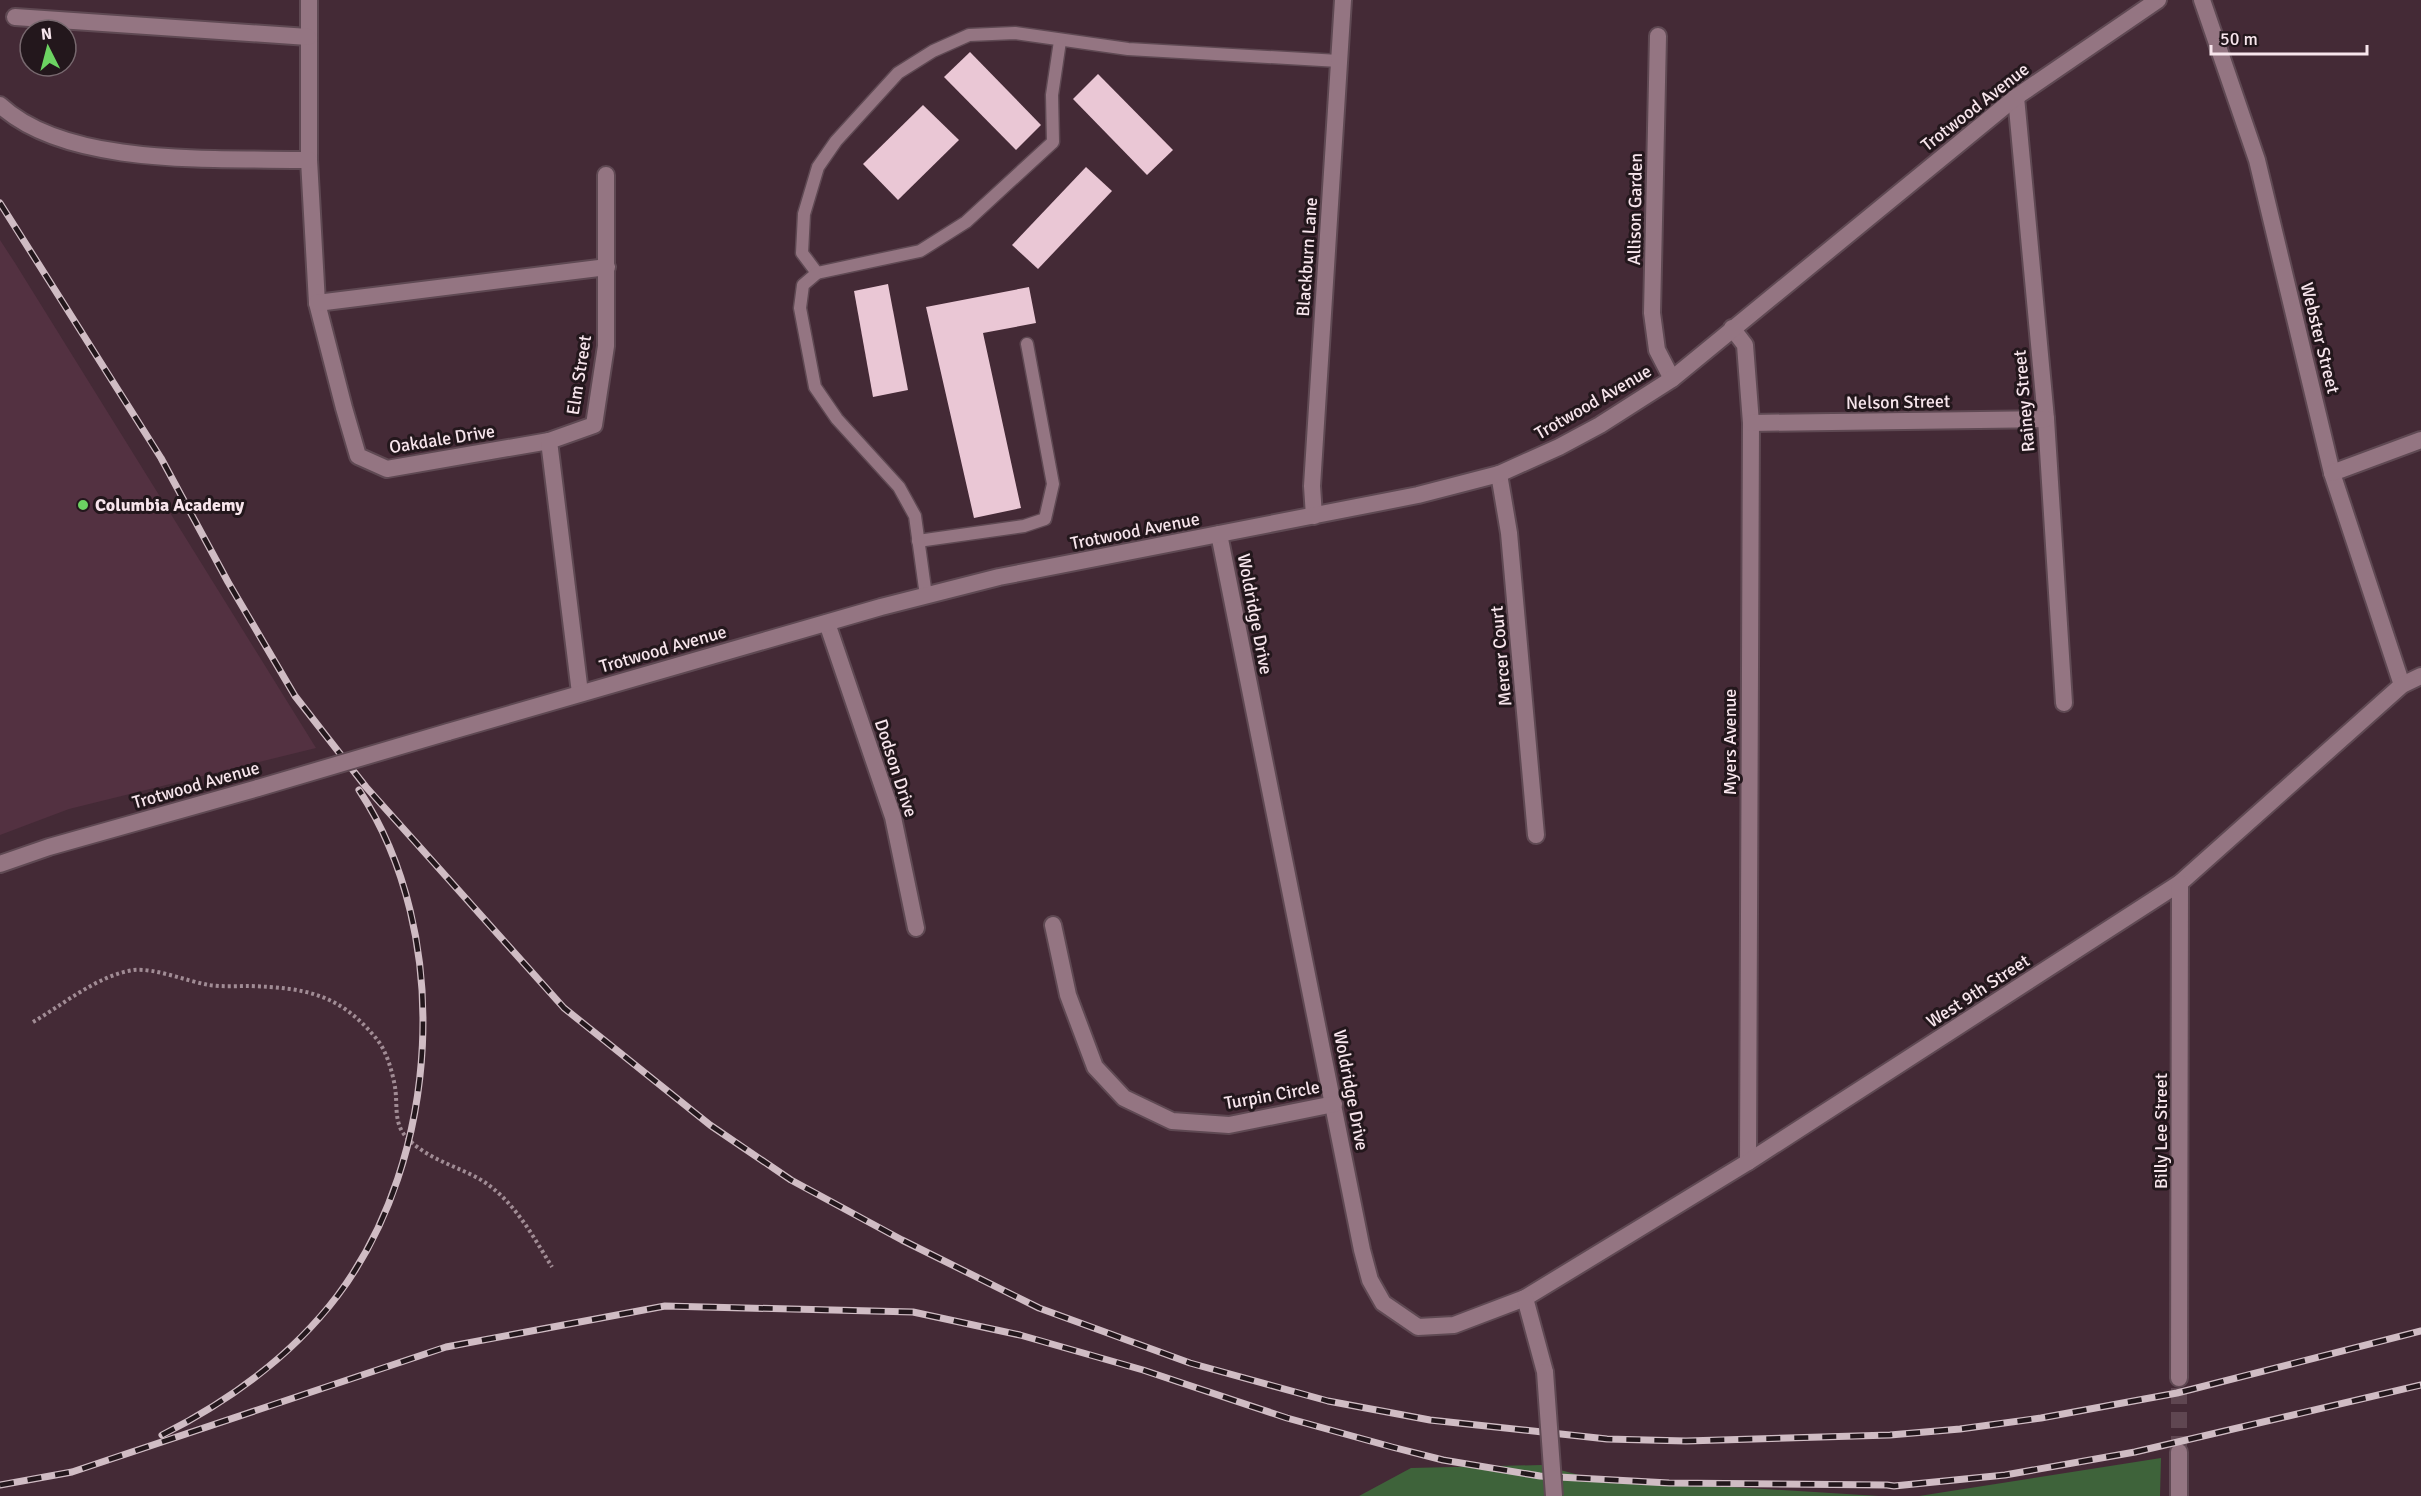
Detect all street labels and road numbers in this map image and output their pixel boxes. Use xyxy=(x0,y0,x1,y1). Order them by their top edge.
street label: Trotwood Avenue xyxy=(1917,58,2033,156)
street label: Allison Garden xyxy=(1623,153,1647,265)
street label: Blackburn Lane xyxy=(1292,197,1322,317)
street label: Webster Street xyxy=(2296,280,2344,396)
street label: Elm Street xyxy=(562,333,596,417)
street label: Rainey Street xyxy=(2009,349,2039,453)
street label: Trotwood Avenue xyxy=(1531,360,1655,444)
street label: Nelson Street xyxy=(1846,390,1950,414)
street label: Oakdale Drive xyxy=(388,420,496,458)
street label: Trotwood Avenue xyxy=(1069,508,1201,554)
street label: Woldridge Drive xyxy=(1232,552,1278,676)
street label: Mercer Court xyxy=(1486,605,1516,707)
street label: Trotwood Avenue xyxy=(597,620,729,678)
street label: Myers Avenue xyxy=(1719,689,1741,795)
street label: Dodson Drive xyxy=(870,716,922,820)
street label: Trotwood Avenue xyxy=(130,756,262,814)
street label: West 9th Street xyxy=(1922,950,2034,1032)
street label: Woldridge Drive xyxy=(1328,1028,1374,1152)
street label: Billy Lee Street xyxy=(2150,1073,2172,1189)
street label: Turpin Circle xyxy=(1222,1076,1322,1114)

